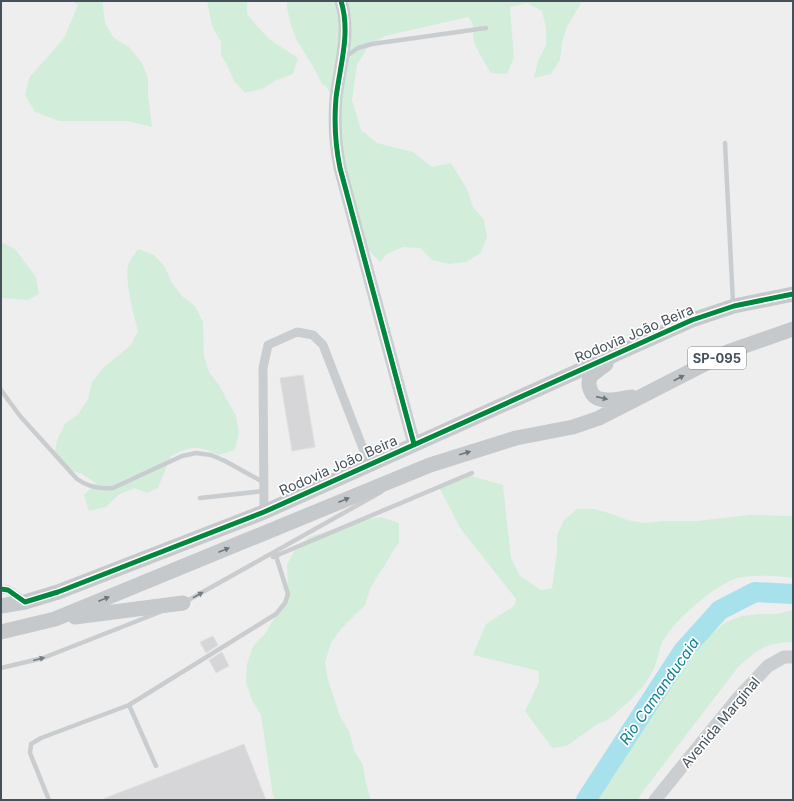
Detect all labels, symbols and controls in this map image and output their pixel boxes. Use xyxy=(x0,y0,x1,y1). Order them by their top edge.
street label: Rodovia João Beira xyxy=(572,300,696,366)
road number: SP-095 xyxy=(688,347,746,369)
one-way arrow xyxy=(673,374,684,381)
one-way arrow xyxy=(596,396,609,402)
street label: Rodovia João Beira xyxy=(276,431,400,499)
one-way arrow xyxy=(459,450,471,456)
one-way arrow xyxy=(338,497,350,504)
one-way arrow xyxy=(218,546,230,552)
one-way arrow xyxy=(193,591,204,598)
one-way arrow xyxy=(98,596,110,602)
water label: Rio Camanducaia xyxy=(615,634,703,748)
one-way arrow xyxy=(33,655,45,661)
street label: Avenida Marginal xyxy=(677,673,763,771)

